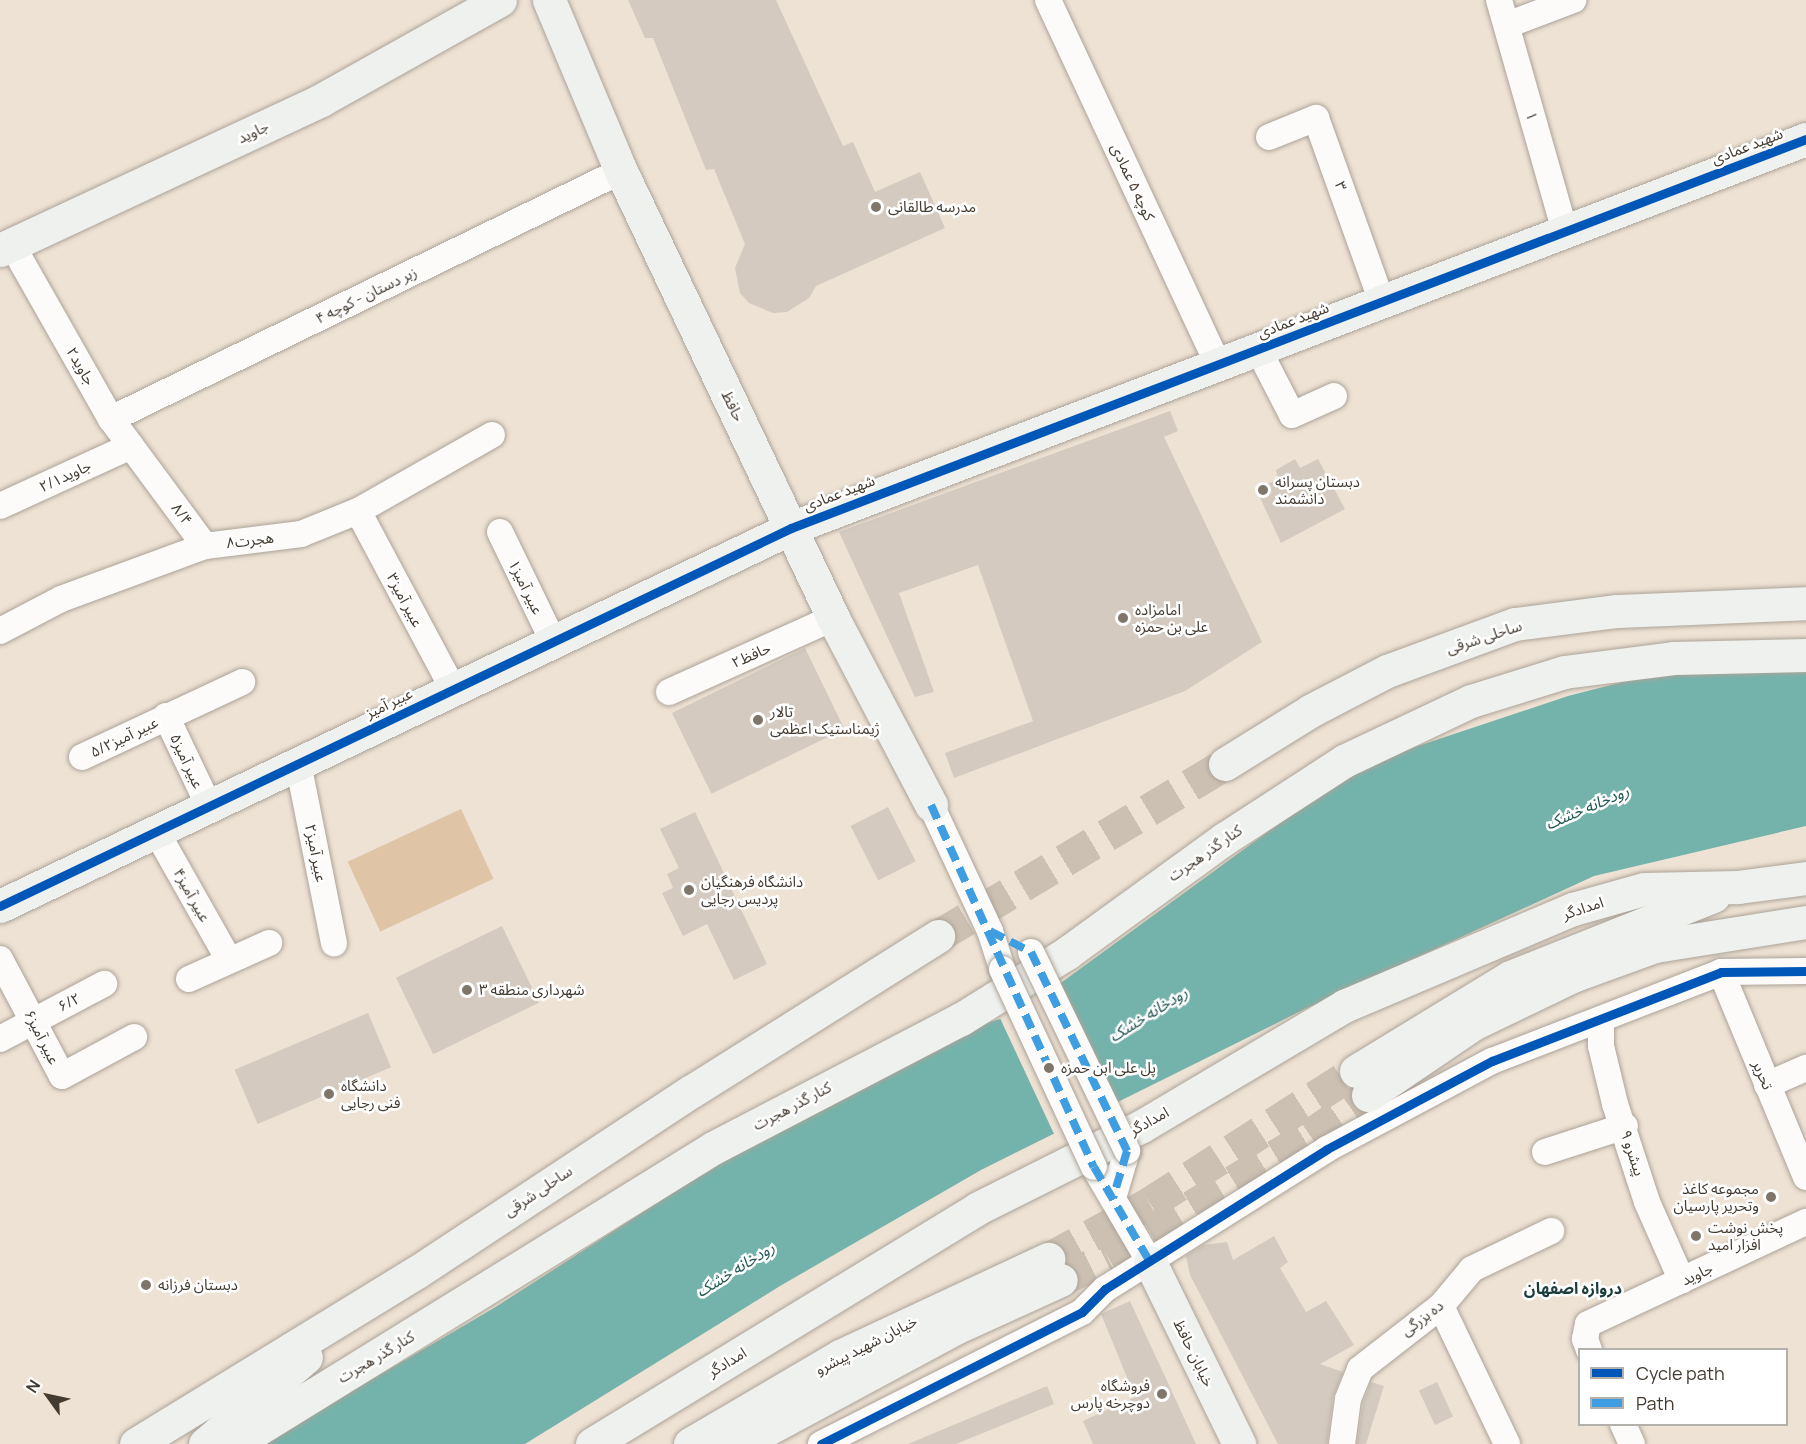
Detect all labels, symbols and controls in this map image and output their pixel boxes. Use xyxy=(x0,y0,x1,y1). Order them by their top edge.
street label: ۱ xyxy=(1522,109,1542,123)
street label: جاوید xyxy=(235,117,271,147)
street label: شهید عمادی xyxy=(1709,124,1785,168)
street label: کوچه ۵ عمادی xyxy=(1107,141,1159,223)
street label: ۳ xyxy=(1331,179,1351,193)
place label: مدرسه طالقانی xyxy=(888,198,976,216)
marker: مدرسه طالقانی xyxy=(869,200,883,214)
street label: زبر دستان - کوچه ۴ xyxy=(312,263,420,327)
street label: شهید عمادی xyxy=(1255,298,1331,342)
street label: ۲جاوید xyxy=(63,344,99,388)
street label: حافظ xyxy=(718,388,748,424)
street label: ۲/۱جاوید xyxy=(36,456,94,496)
street label: شهید عمادی xyxy=(801,471,877,515)
place label: دبستان پسرانه دانشمند xyxy=(1275,472,1360,507)
marker: دبستان پسرانه دانشمند xyxy=(1256,483,1270,497)
street label: ۸/۴ xyxy=(168,499,196,529)
street label: هجرت۸ xyxy=(225,528,275,552)
street label: ۱عبیر آمیز xyxy=(505,557,547,617)
street label: ۳عبیر آمیز xyxy=(383,570,427,630)
place label: امامزاده علی بن حمزه xyxy=(1135,600,1208,635)
marker: امامزاده علی بن حمزه xyxy=(1116,611,1130,625)
street label: ساحلی شرقی xyxy=(1444,616,1524,658)
street label: ۲حافظ xyxy=(729,638,773,672)
street label: عبیر آمیز xyxy=(363,684,415,722)
place label: تالار ژیمناستیک اعظمی xyxy=(770,702,880,737)
street label: ۵/۲عبیر آمیز xyxy=(87,713,161,761)
marker: تالار ژیمناستیک اعظمی xyxy=(751,713,765,727)
street label: ۵عبیر آمیز xyxy=(166,731,208,791)
water label: رودخانه خشک xyxy=(1542,781,1632,833)
street label: کنار گذر هجرت xyxy=(1165,821,1245,885)
street label: ۲عبیر آمیز xyxy=(302,822,330,884)
street label: ۴عبیر آمیز xyxy=(170,865,214,925)
place label: دانشگاه فرهنگیان پردیس رجایی xyxy=(701,872,803,907)
marker: دانشگاه فرهنگیان پردیس رجایی xyxy=(682,883,696,897)
street label: امدادگر xyxy=(1560,893,1606,923)
place label: شهرداری منطقه ۳ xyxy=(479,981,584,999)
water label: رودخانه خشک xyxy=(1105,982,1191,1046)
marker: شهرداری منطقه ۳ xyxy=(460,983,474,997)
street label: ۶/۲ xyxy=(55,989,83,1015)
street label: ۶عبیر آمیز xyxy=(21,1007,63,1067)
street label: تحریر xyxy=(1749,1058,1777,1092)
place label: پل علی ابن حمزه xyxy=(1061,1059,1156,1077)
marker: پل علی ابن حمزه xyxy=(1042,1061,1056,1075)
place label: دانشگاه فنی رجایی xyxy=(341,1076,401,1111)
street label: کنار گذر هجرت xyxy=(750,1078,834,1134)
marker: دانشگاه فنی رجایی xyxy=(322,1087,336,1101)
street label: امدادگر xyxy=(1126,1103,1172,1139)
street label: پیشرو ۹ xyxy=(1617,1128,1649,1178)
street label: ساحلی شرقی xyxy=(500,1162,576,1220)
place label: مجموعه کاغذ وتحریر پارسیان xyxy=(1673,1179,1759,1214)
marker: مجموعه کاغذ وتحریر پارسیان xyxy=(1764,1190,1778,1204)
place label: پخش نوشت افزار امید xyxy=(1708,1218,1783,1253)
marker: پخش نوشت افزار امید xyxy=(1689,1229,1703,1243)
water label: رودخانه خشک xyxy=(692,1237,778,1301)
street label: جاوید xyxy=(1679,1259,1715,1289)
place label: دبستان فرزانه xyxy=(158,1276,238,1294)
marker: دبستان فرزانه xyxy=(139,1278,153,1292)
district label: دروازه اصفهان xyxy=(1524,1278,1622,1298)
street label: ده بزرگی xyxy=(1397,1296,1447,1340)
street label: خیابان شهید پیشرو xyxy=(812,1312,920,1378)
street label: خیابان حافظ xyxy=(1170,1316,1218,1390)
street label: کنار گذر هجرت xyxy=(335,1327,417,1387)
street label: امدادگر xyxy=(704,1343,750,1381)
legend xyxy=(1578,1348,1788,1426)
text: Cycle path xyxy=(1636,1361,1725,1385)
north arrow xyxy=(18,1366,78,1426)
text: N xyxy=(21,1375,45,1397)
place label: فروشگاه دوچرخه پارس xyxy=(1071,1376,1150,1411)
marker: فروشگاه دوچرخه پارس xyxy=(1155,1387,1169,1401)
text: Path xyxy=(1636,1391,1674,1415)

